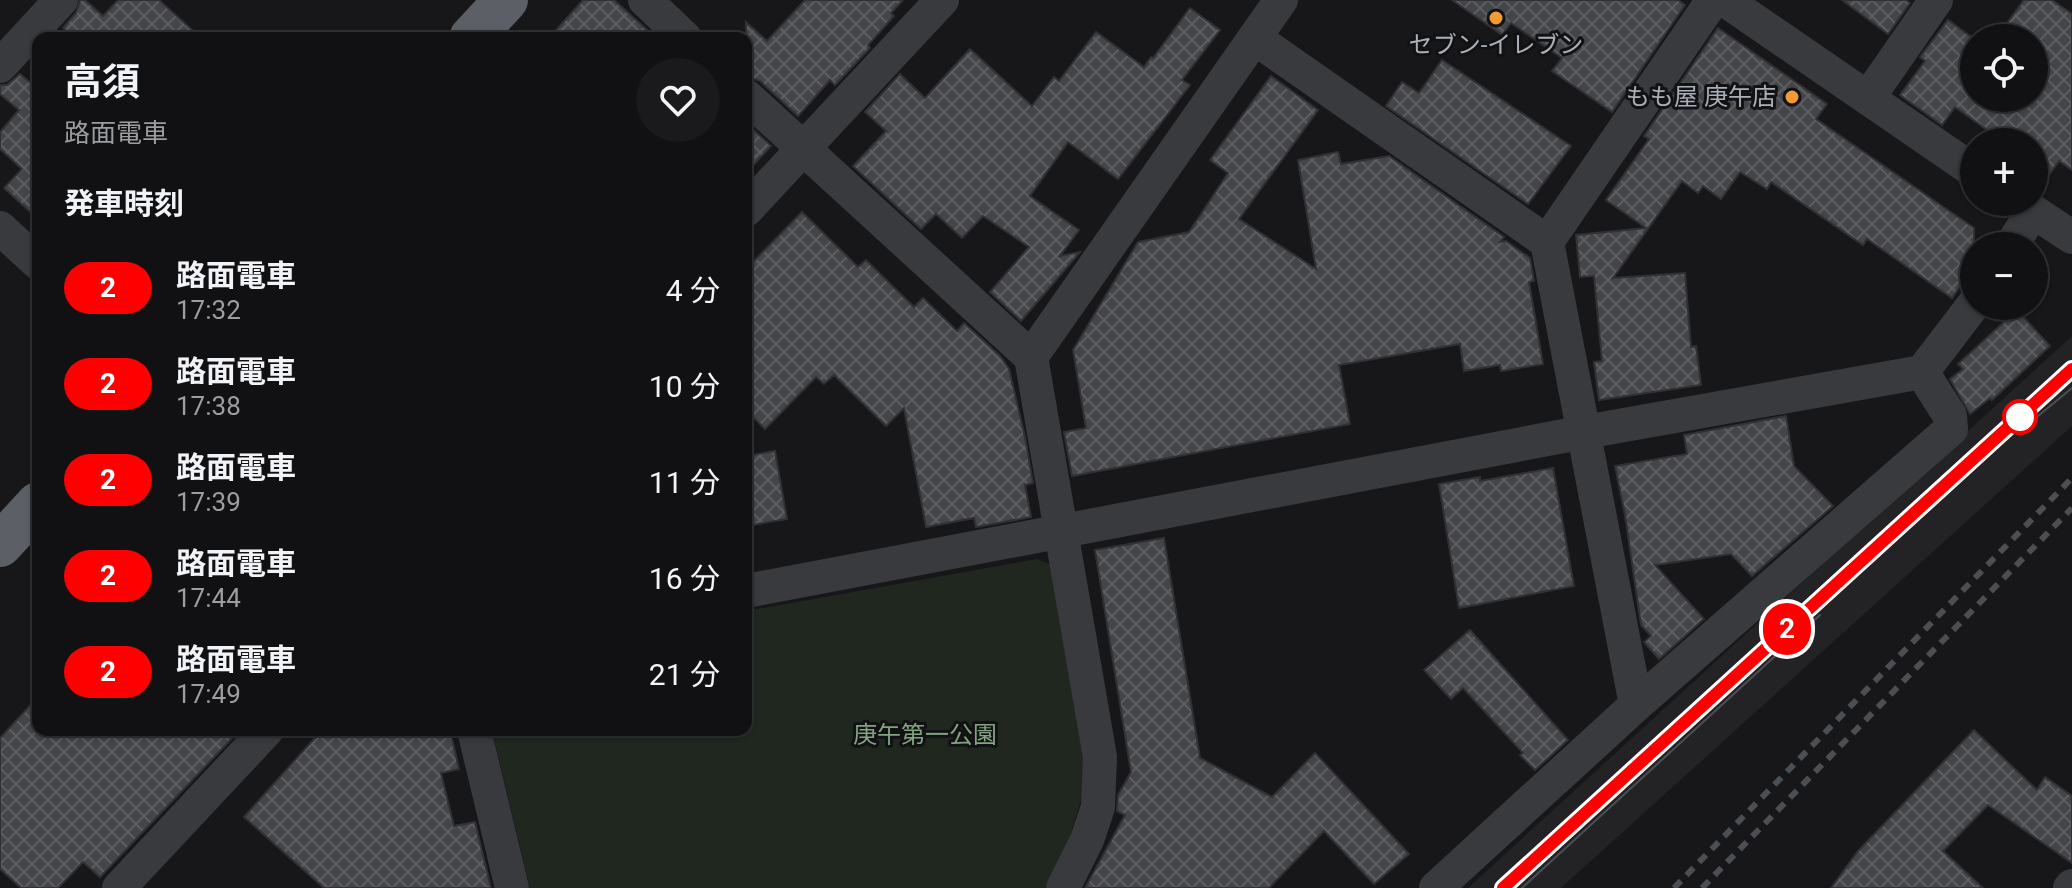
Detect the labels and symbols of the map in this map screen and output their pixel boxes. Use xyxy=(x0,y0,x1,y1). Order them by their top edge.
marker: セブン-イレブン xyxy=(1487,9,1505,27)
place label: セブン-イレブン xyxy=(1409,31,1583,59)
place label: もも屋 庚午店 xyxy=(1626,83,1776,111)
marker: もも屋 庚午店 xyxy=(1783,88,1801,106)
unlabelled marker xyxy=(2003,400,2037,434)
line badge: 2 xyxy=(1761,603,1813,655)
park label: 庚午第一公園 xyxy=(853,721,997,749)

